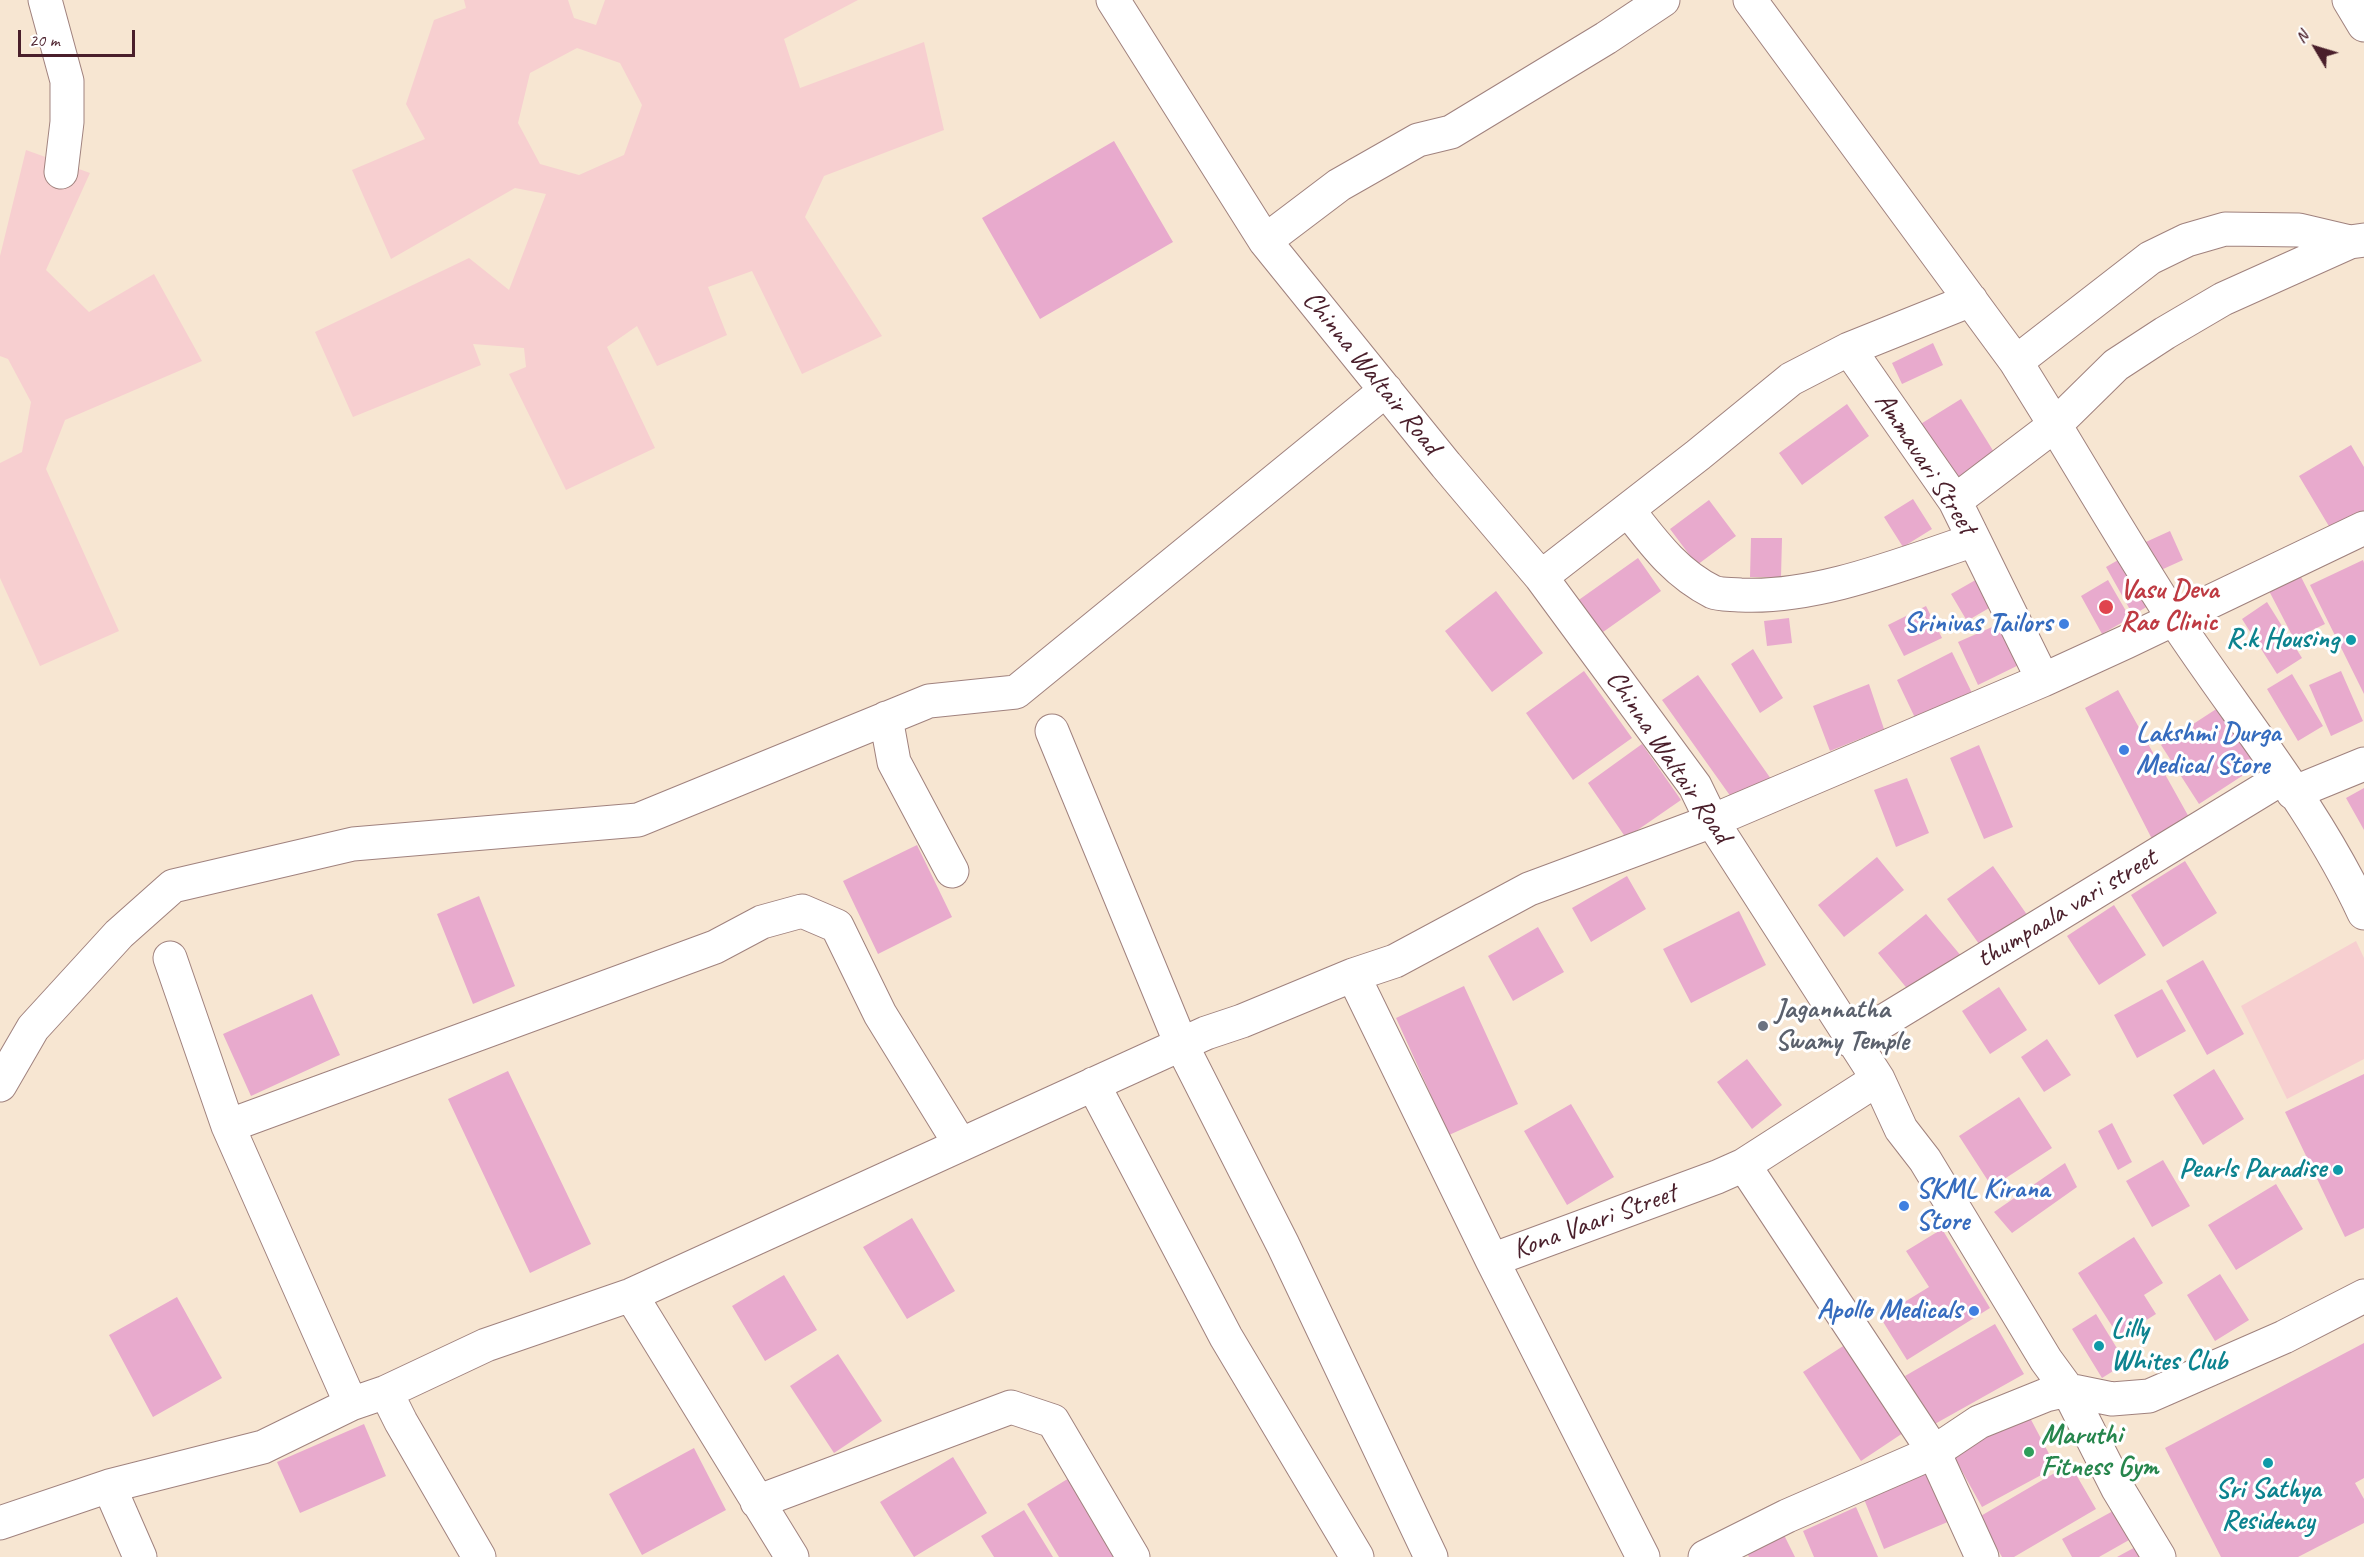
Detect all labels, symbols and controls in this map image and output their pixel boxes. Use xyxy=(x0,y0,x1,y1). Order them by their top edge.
scale bar xyxy=(21,18,138,56)
north arrow xyxy=(2286,18,2346,78)
text: N xyxy=(2291,27,2313,47)
text: 20 m xyxy=(29,29,60,51)
street label: Chinna Waltair Road xyxy=(1295,284,1447,462)
street label: Ammavari Street xyxy=(1867,387,1983,541)
place label: Vasu Deva Rao Clinic xyxy=(2120,574,2219,640)
marker: Vasu Deva Rao Clinic xyxy=(2097,598,2115,616)
place label: Srinivas Tailors xyxy=(1904,607,2052,641)
marker: Srinivas Tailors xyxy=(2057,617,2071,631)
place label: R.k Housing xyxy=(2226,623,2339,657)
marker: R.k Housing xyxy=(2344,633,2358,647)
street label: Chinna Waltair Road xyxy=(1598,664,1738,850)
place label: Lakshmi Durga Medical Store xyxy=(2136,717,2280,783)
marker: Lakshmi Durga Medical Store xyxy=(2117,743,2131,757)
street label: thumpaala vari street xyxy=(1971,842,2163,976)
place label: Jagannatha Swamy Temple xyxy=(1775,993,1909,1059)
marker: Jagannatha Swamy Temple xyxy=(1756,1019,1770,1033)
place label: Pearls Paradise xyxy=(2179,1153,2326,1187)
marker: Pearls Paradise xyxy=(2331,1163,2345,1177)
place label: SKML Kirana Store xyxy=(1916,1173,2049,1239)
street label: Kona Vaari Street xyxy=(1508,1177,1682,1267)
marker: SKML Kirana Store xyxy=(1897,1199,1911,1213)
place label: Apollo Medicals xyxy=(1817,1294,1962,1328)
marker: Apollo Medicals xyxy=(1967,1304,1981,1318)
place label: Lilly Whites Club xyxy=(2111,1313,2227,1379)
marker: Lilly Whites Club xyxy=(2092,1339,2106,1353)
place label: Maruthi Fitness Gym xyxy=(2041,1419,2158,1485)
marker: Maruthi Fitness Gym xyxy=(2022,1445,2036,1459)
marker: Sri Sathya Residency xyxy=(2261,1456,2275,1470)
place label: Sri Sathya Residency xyxy=(2215,1473,2321,1539)

